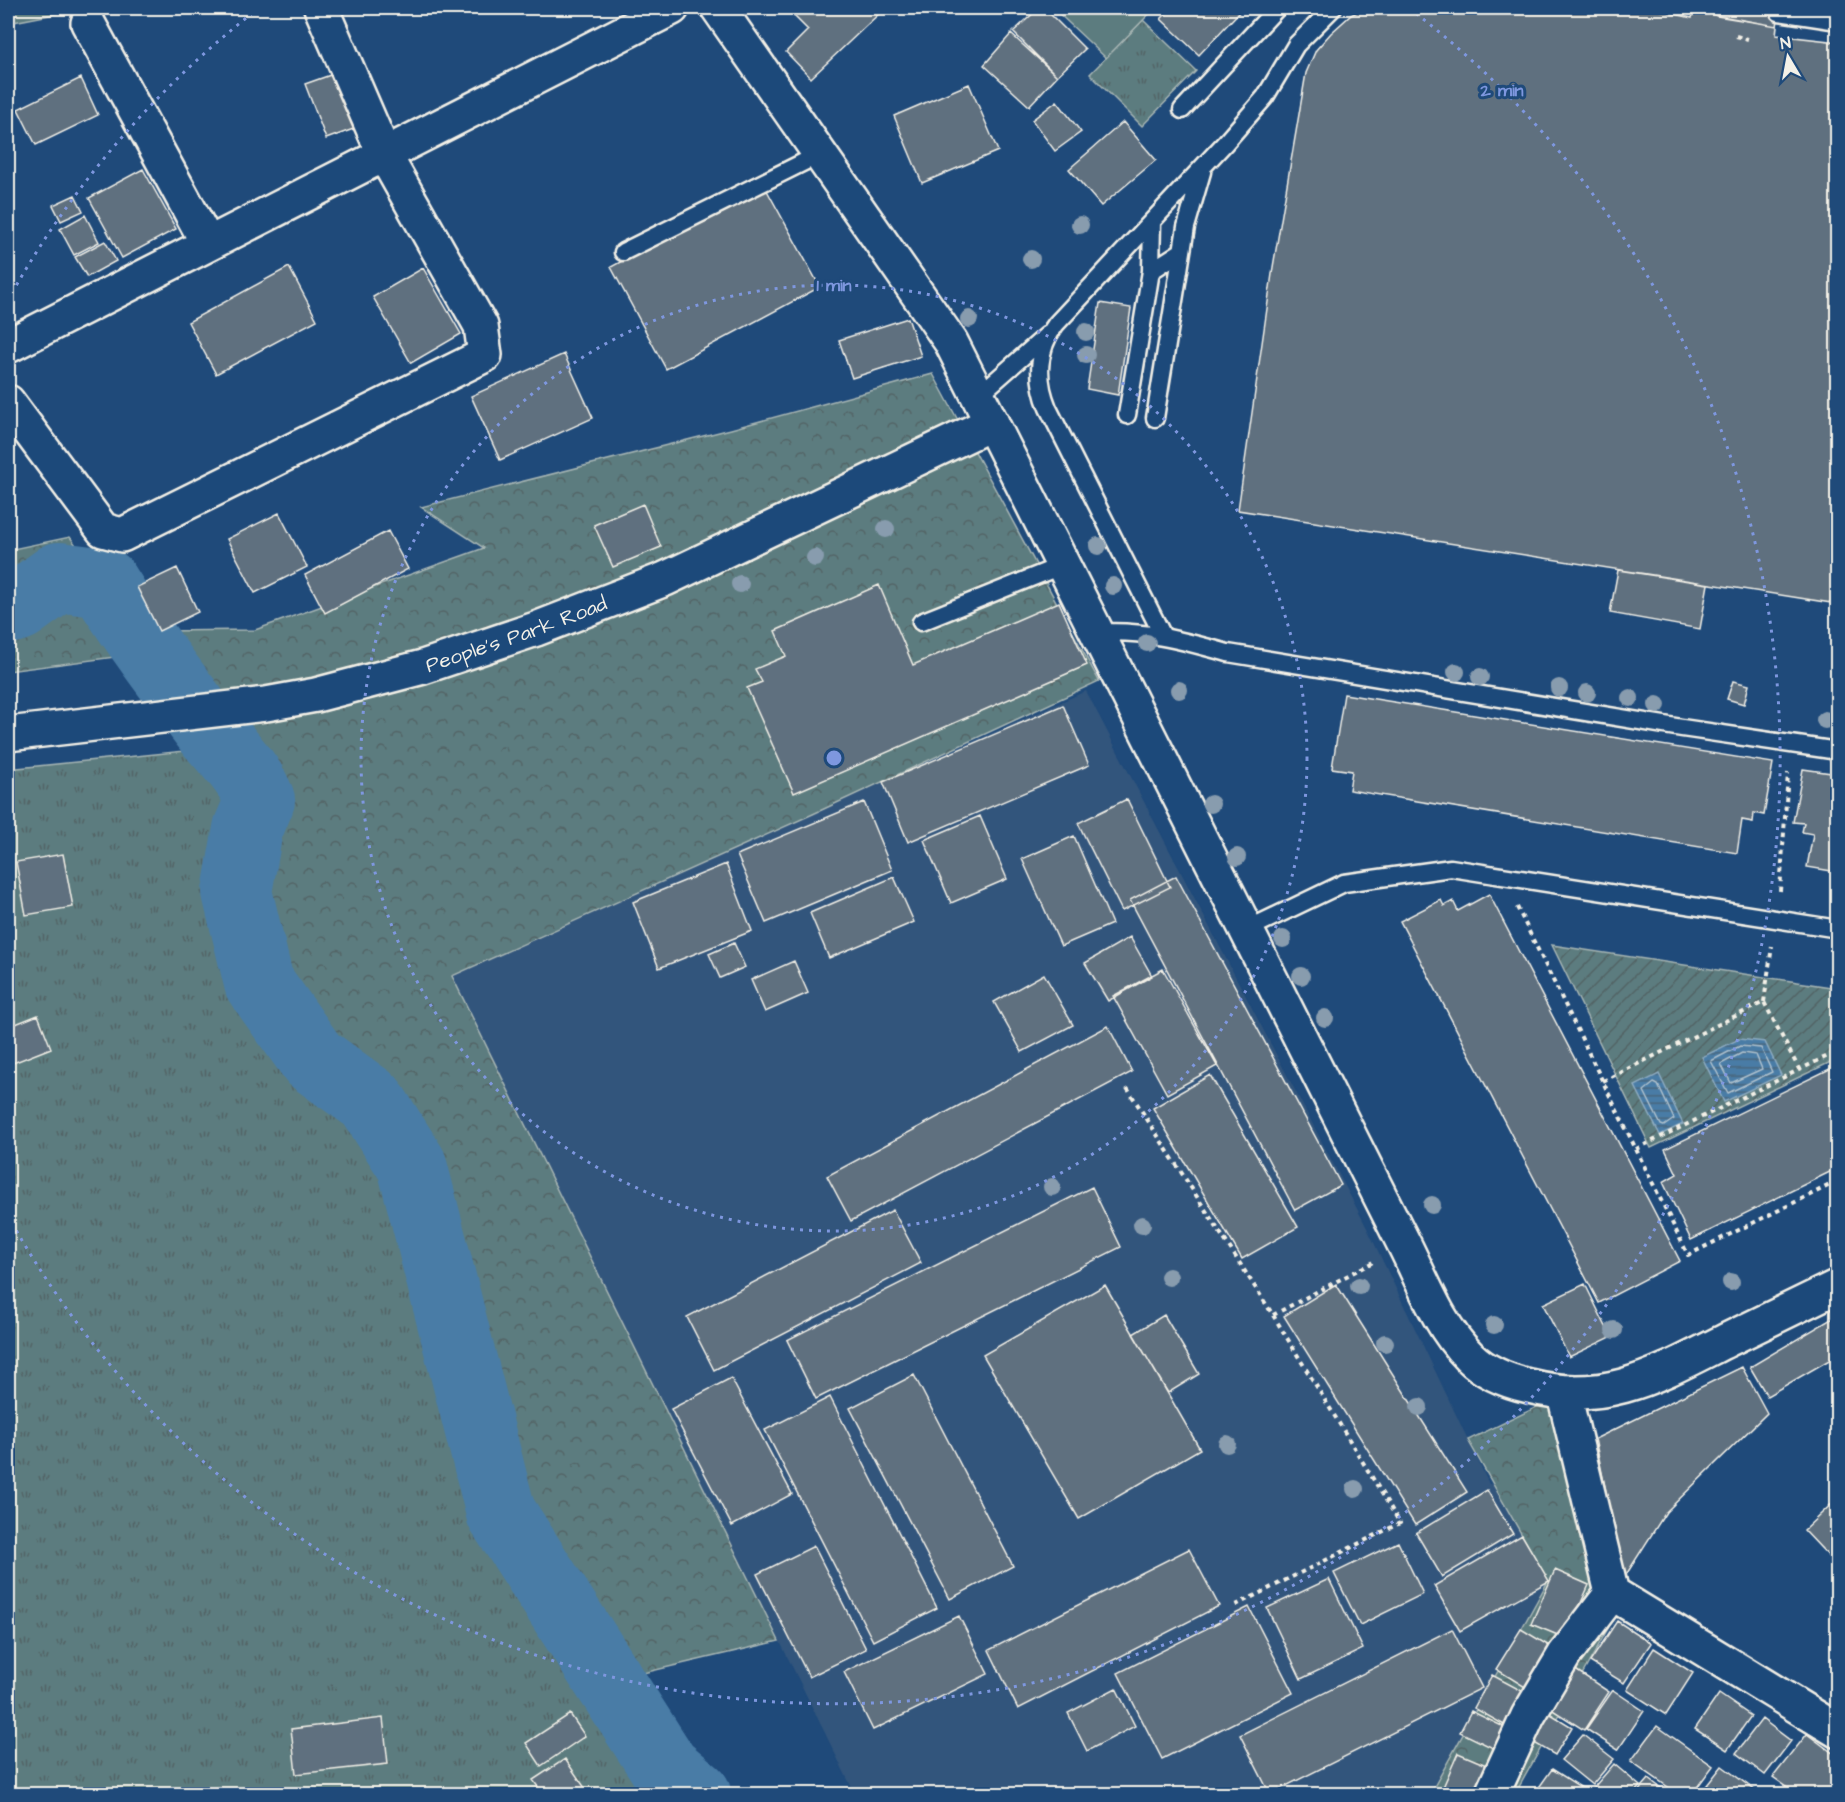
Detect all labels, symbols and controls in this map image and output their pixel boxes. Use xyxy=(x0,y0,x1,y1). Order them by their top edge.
north arrow xyxy=(1758,27,1818,87)
text: N xyxy=(1779,32,1792,55)
text: 2 min xyxy=(1479,78,1524,103)
text: 1 min xyxy=(816,273,852,298)
street label: People's Park Road xyxy=(422,588,611,680)
centre of rings xyxy=(824,748,844,768)

